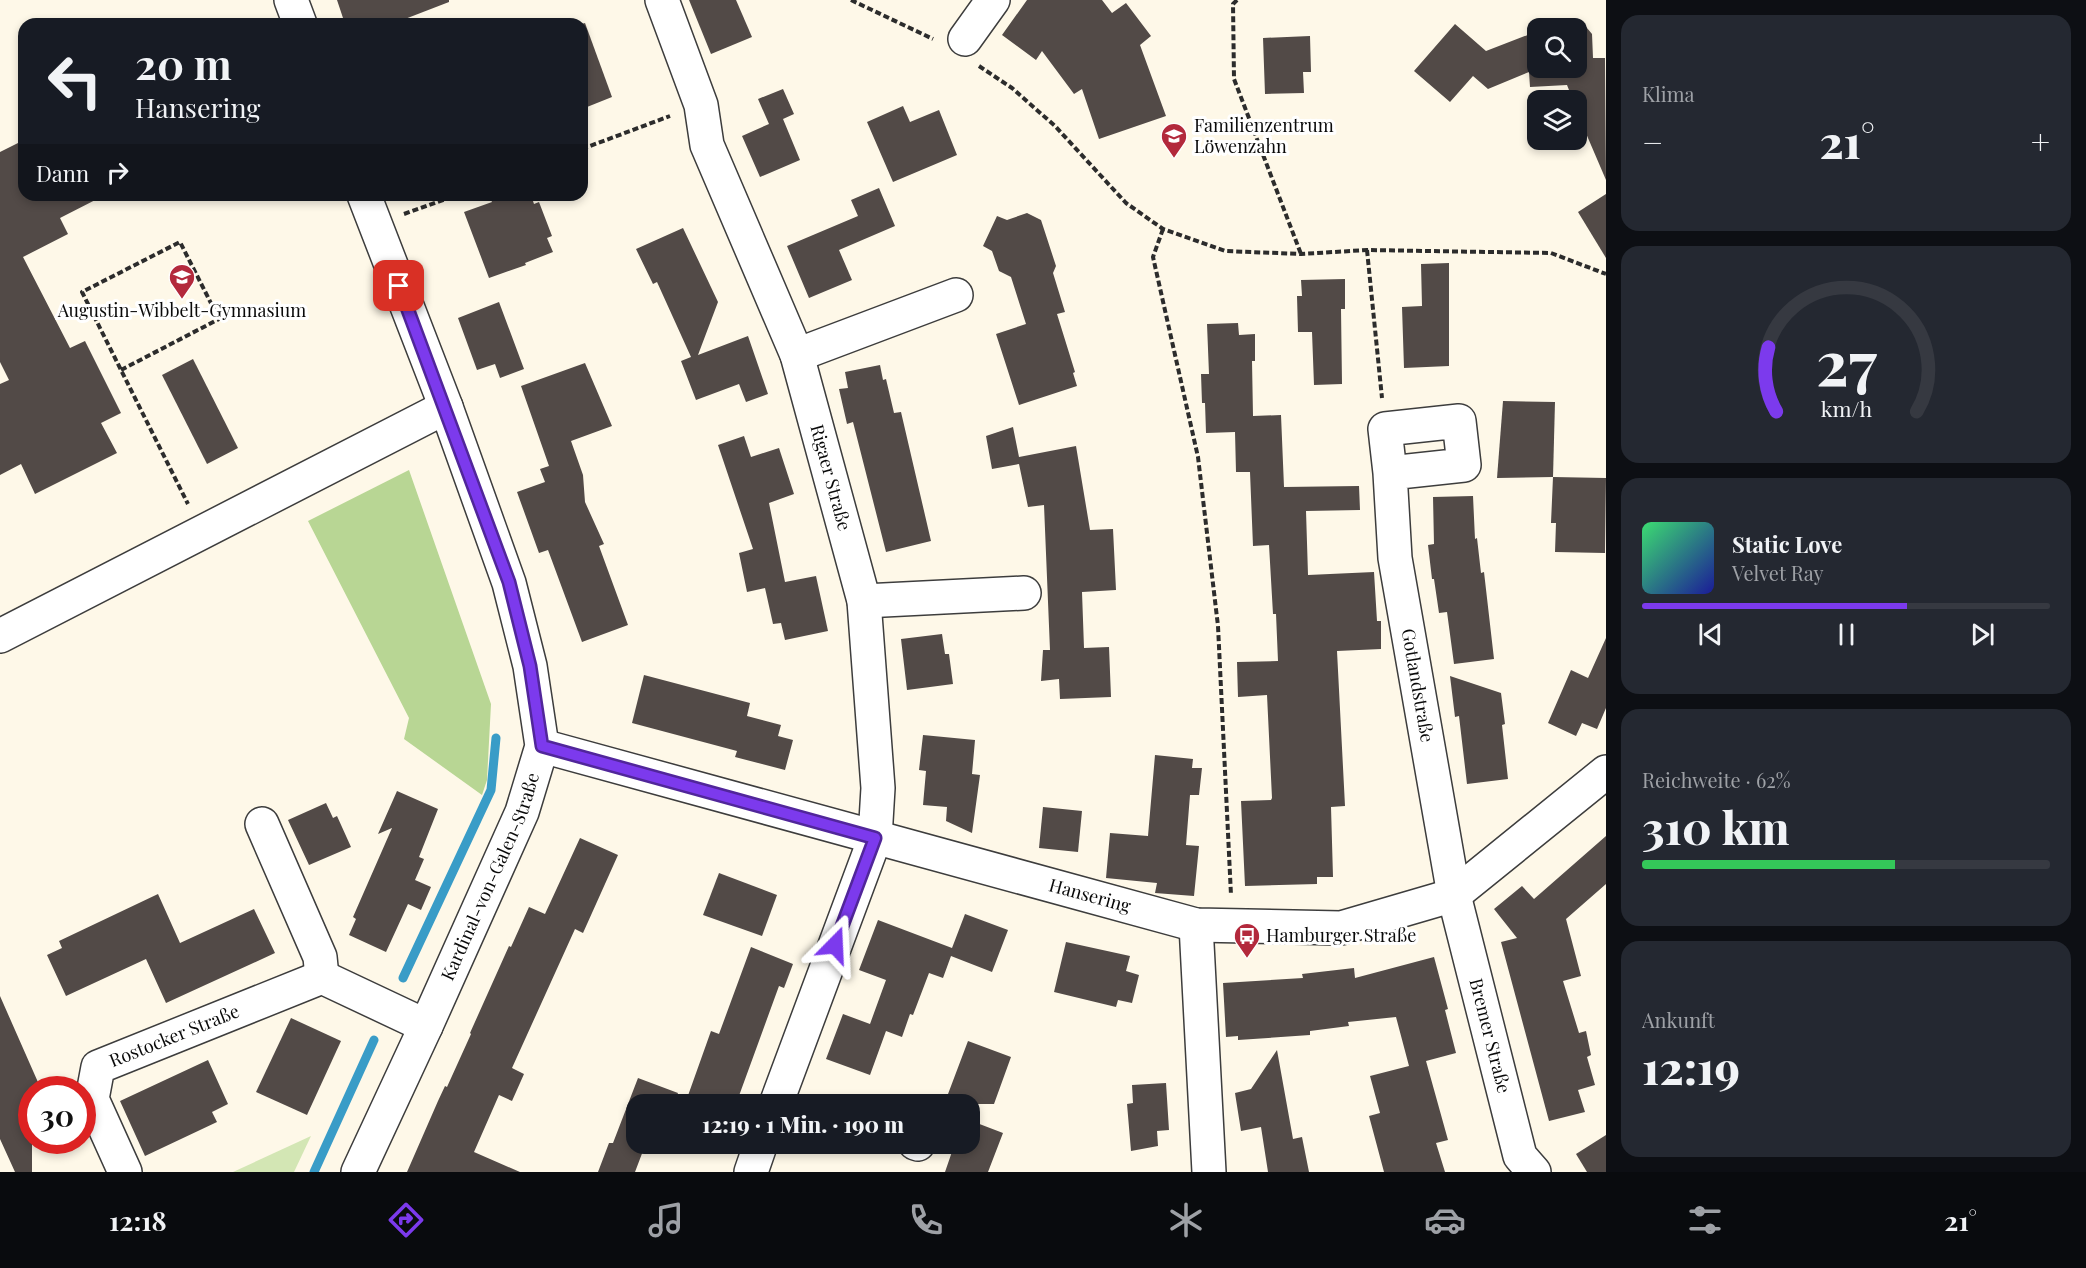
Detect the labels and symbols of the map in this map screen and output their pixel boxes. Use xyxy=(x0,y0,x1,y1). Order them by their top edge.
place label: Familienzentrum Löwenzahn xyxy=(1194,113,1334,158)
school or university icon: Familienzentrum Löwenzahn xyxy=(1159,121,1189,159)
pin xyxy=(373,260,424,311)
school or university icon: Augustin-Wibbelt-Gymnasium xyxy=(167,262,197,300)
place label: Augustin-Wibbelt-Gymnasium xyxy=(57,298,306,322)
street label: Rigaer Straße xyxy=(805,422,857,533)
street label: Gotlandstraße xyxy=(1397,626,1440,744)
street label: Kardinal-von-Galen-Straße xyxy=(435,770,544,984)
street label: Hansering xyxy=(1047,872,1134,918)
position arrow xyxy=(803,913,867,977)
bus stop icon: Hamburger Straße xyxy=(1232,921,1262,959)
place label: Hamburger Straße xyxy=(1266,923,1416,947)
street label: Bremer Straße xyxy=(1465,976,1517,1096)
street label: Rostocker Straße xyxy=(106,999,242,1072)
speed limit sign: 30 xyxy=(18,1076,96,1154)

